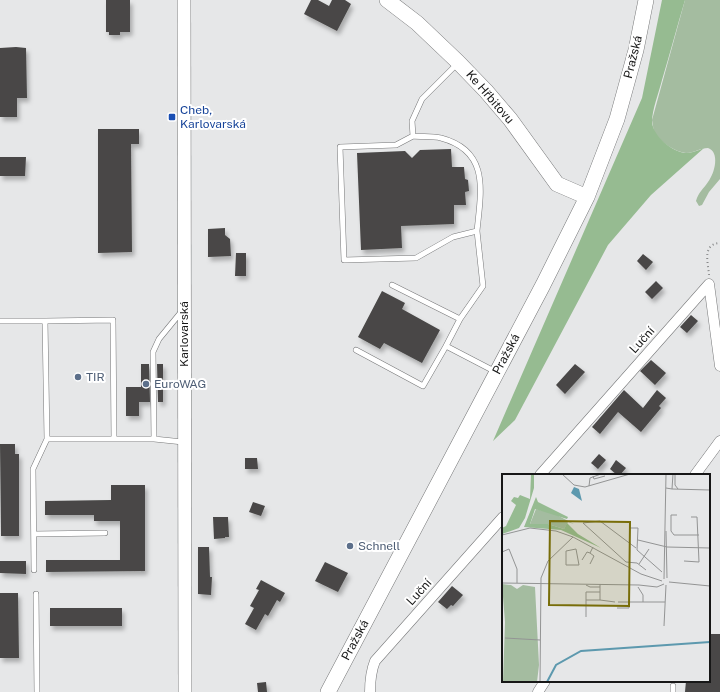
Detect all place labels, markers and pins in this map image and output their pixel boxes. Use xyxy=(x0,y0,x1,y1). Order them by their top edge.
place label: Cheb, Karlovarská xyxy=(180,103,246,131)
marker: Cheb, Karlovarská xyxy=(167,112,177,122)
place label: TIR xyxy=(86,370,105,384)
marker: TIR xyxy=(73,372,83,382)
place label: EuroWAG xyxy=(154,377,206,391)
marker: EuroWAG xyxy=(141,379,151,389)
place label: Schnell xyxy=(358,539,401,553)
marker: Schnell xyxy=(345,541,355,551)

